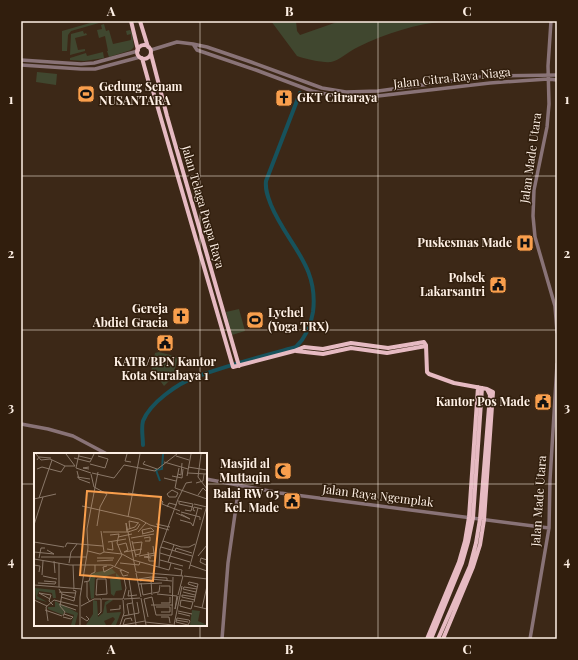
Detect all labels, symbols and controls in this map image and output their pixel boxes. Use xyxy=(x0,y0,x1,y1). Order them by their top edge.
text: A xyxy=(106,2,116,19)
text: B xyxy=(285,2,294,19)
text: C xyxy=(462,2,472,19)
street label: Jalan Citra Raya Niaga xyxy=(391,63,511,91)
place label: Gedung Senam NUSANTARA xyxy=(99,78,183,108)
sports icon: Gedung Senam NUSANTARA xyxy=(76,84,96,104)
church icon: GKT Citraraya xyxy=(274,88,294,108)
place label: GKT Citraraya xyxy=(297,89,378,105)
text: 1 xyxy=(9,90,14,107)
text: 1 xyxy=(565,90,570,107)
street label: Jalan Made Utara xyxy=(516,112,544,205)
street label: Jalan Telaga Puspa Raya xyxy=(178,142,229,270)
hospital icon: Puskesmas Made xyxy=(515,233,535,253)
place label: Puskesmas Made xyxy=(417,234,512,250)
text: 2 xyxy=(8,244,15,261)
text: 2 xyxy=(564,244,571,261)
place label: Polsek Lakarsantri xyxy=(420,269,486,299)
public building icon: Polsek Lakarsantri xyxy=(488,275,508,295)
place label: Gereja Abdiel Gracia xyxy=(92,300,169,330)
place label: Lychel (Yoga TRX) xyxy=(268,304,329,334)
church icon: Gereja Abdiel Gracia xyxy=(171,306,191,326)
sports icon: Lychel (Yoga TRX) xyxy=(245,310,265,330)
public building icon: KATR/BPN Kantor Kota Surabaya 1 xyxy=(155,333,175,353)
place label: KATR/BPN Kantor Kota Surabaya 1 xyxy=(114,353,217,383)
public building icon: Kantor Pos Made xyxy=(533,392,553,412)
place label: Kantor Pos Made xyxy=(436,393,530,409)
text: 3 xyxy=(8,398,14,415)
text: 3 xyxy=(564,398,570,415)
inset map xyxy=(34,453,207,626)
place label: Masjid al Muttaqin xyxy=(219,455,271,485)
street label: Jalan Made Utara xyxy=(527,455,549,548)
mosque icon: Masjid al Muttaqin xyxy=(273,461,293,481)
street label: Jalan Raya Ngemplak xyxy=(321,480,435,510)
place label: Balai RW 05 Kel. Made xyxy=(213,485,279,515)
public building icon: Balai RW 05 Kel. Made xyxy=(282,491,302,511)
text: 4 xyxy=(8,552,15,569)
text: 4 xyxy=(564,552,571,569)
text: A xyxy=(106,640,116,657)
text: B xyxy=(285,640,294,657)
text: C xyxy=(462,640,472,657)

